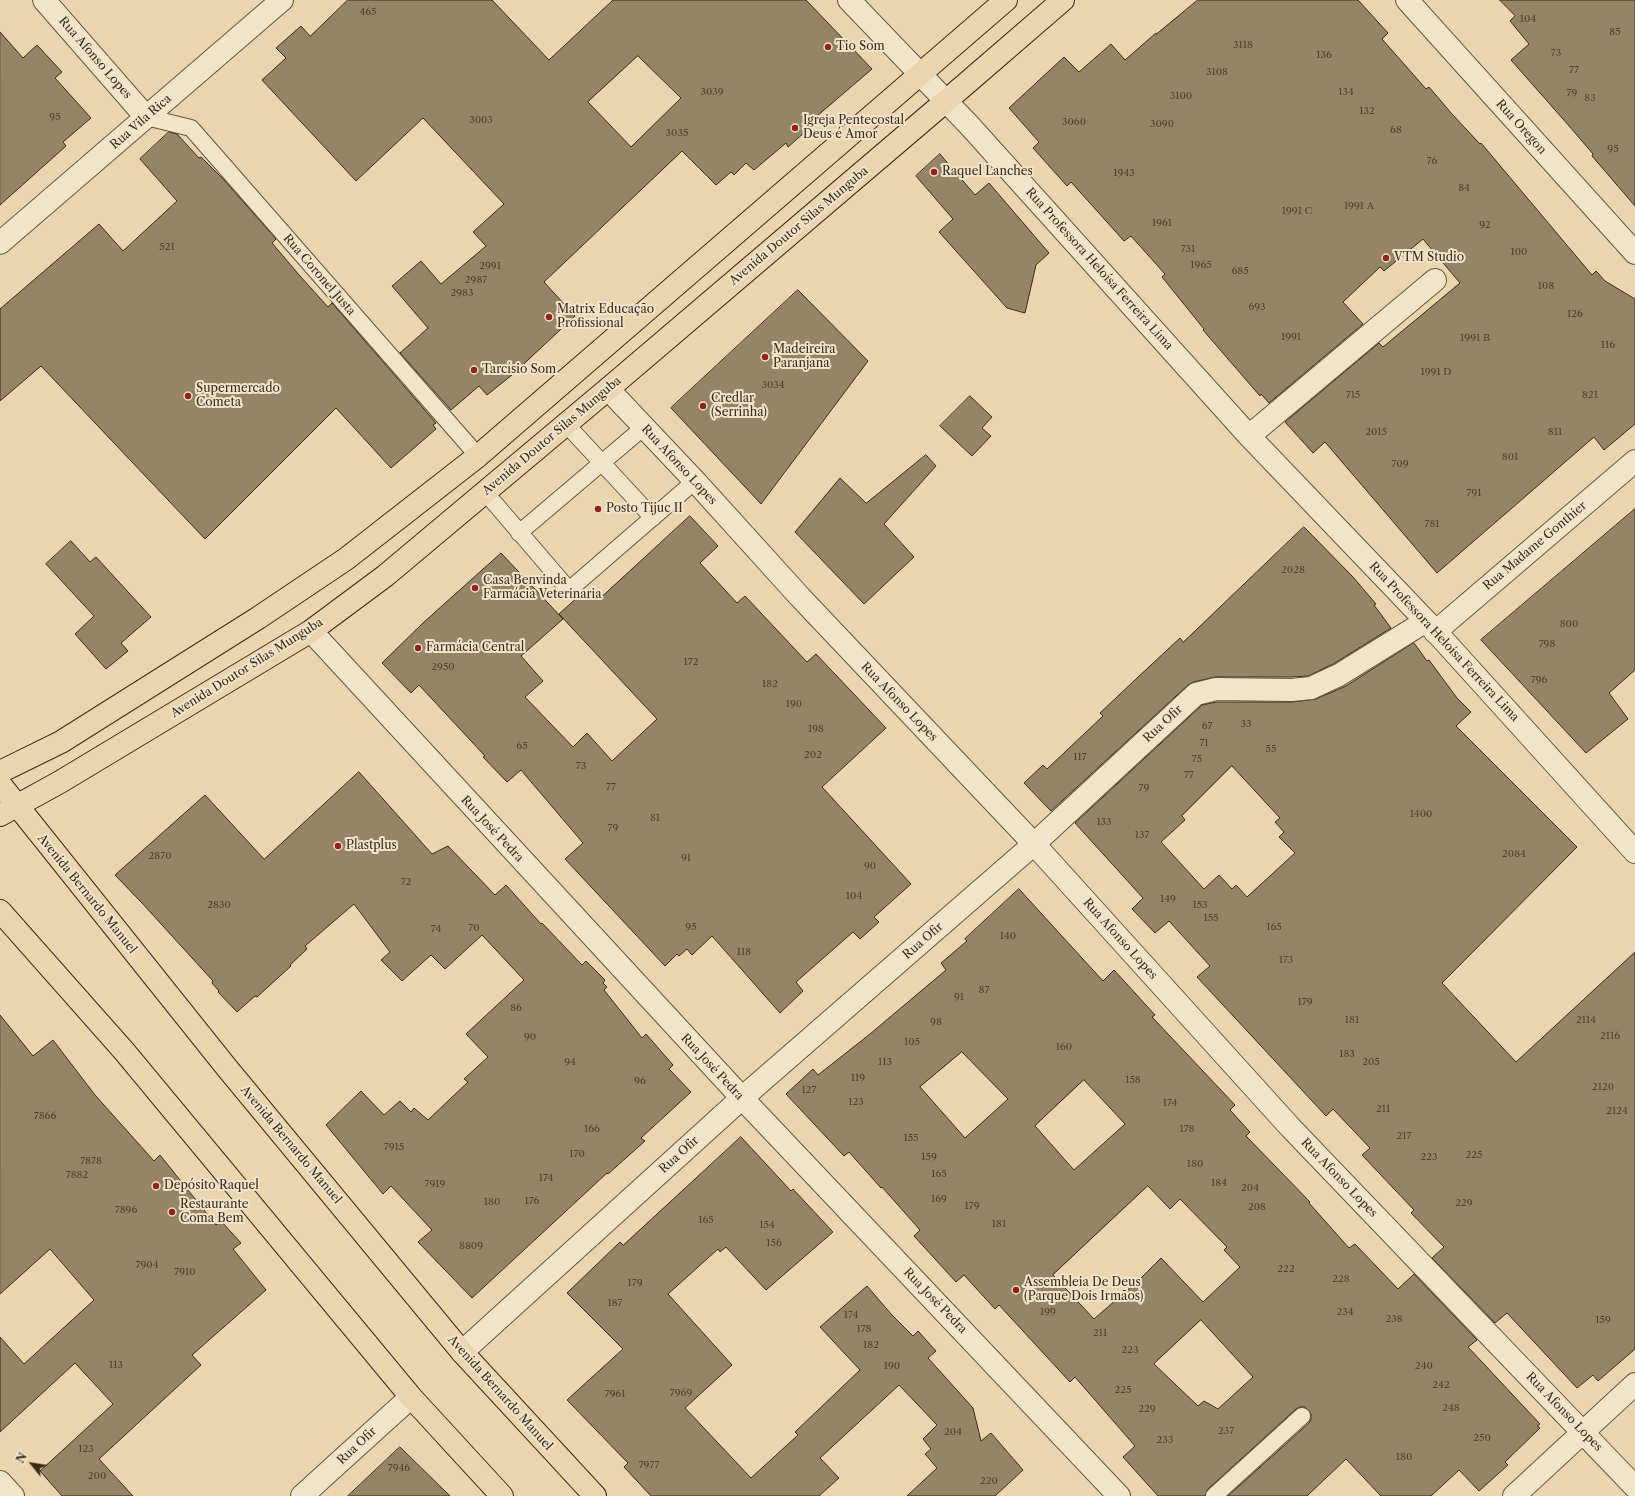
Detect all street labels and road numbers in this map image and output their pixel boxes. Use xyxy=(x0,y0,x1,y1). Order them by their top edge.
street label: Rua Afonso Lopes xyxy=(55,14,135,102)
street label: Rua Vila Rica xyxy=(108,92,174,152)
street label: Rua Oregon xyxy=(1493,97,1549,157)
street label: Avenida Doutor Silas Munguba xyxy=(727,164,871,288)
street label: Rua Professora Heloísa Ferreira Lima xyxy=(1022,185,1176,353)
street label: Rua Coronel Justa xyxy=(280,231,358,319)
street label: Avenida Doutor Silas Munguba xyxy=(480,374,624,498)
street label: Rua Afonso Lopes xyxy=(638,422,720,508)
street label: Rua Madame Gonthier xyxy=(1480,499,1590,593)
street label: Rua Professora Heloísa Ferreira Lima xyxy=(1366,559,1522,725)
street label: Avenida Doutor Silas Munguba xyxy=(168,615,326,721)
street label: Rua Afonso Lopes xyxy=(858,660,940,744)
street label: Rua Ofir xyxy=(1140,702,1186,746)
street label: Rua José Pedra xyxy=(458,793,526,865)
street label: Avenida Bernardo Manuel xyxy=(34,831,140,957)
street label: Rua Afonso Lopes xyxy=(1080,896,1160,982)
street label: Rua Ofir xyxy=(900,920,946,962)
street label: Rua José Pedra xyxy=(678,1031,746,1103)
street label: Avenida Bernardo Manuel xyxy=(237,1083,345,1207)
street label: Rua Ofir xyxy=(656,1133,702,1177)
street label: Rua Afonso Lopes xyxy=(1298,1136,1380,1220)
street label: Rua José Pedra xyxy=(900,1265,970,1337)
street label: Avenida Bernardo Manuel xyxy=(445,1333,555,1453)
street label: Rua Afonso Lopes xyxy=(1523,1370,1605,1454)
street label: Rua Ofir xyxy=(334,1424,380,1468)

